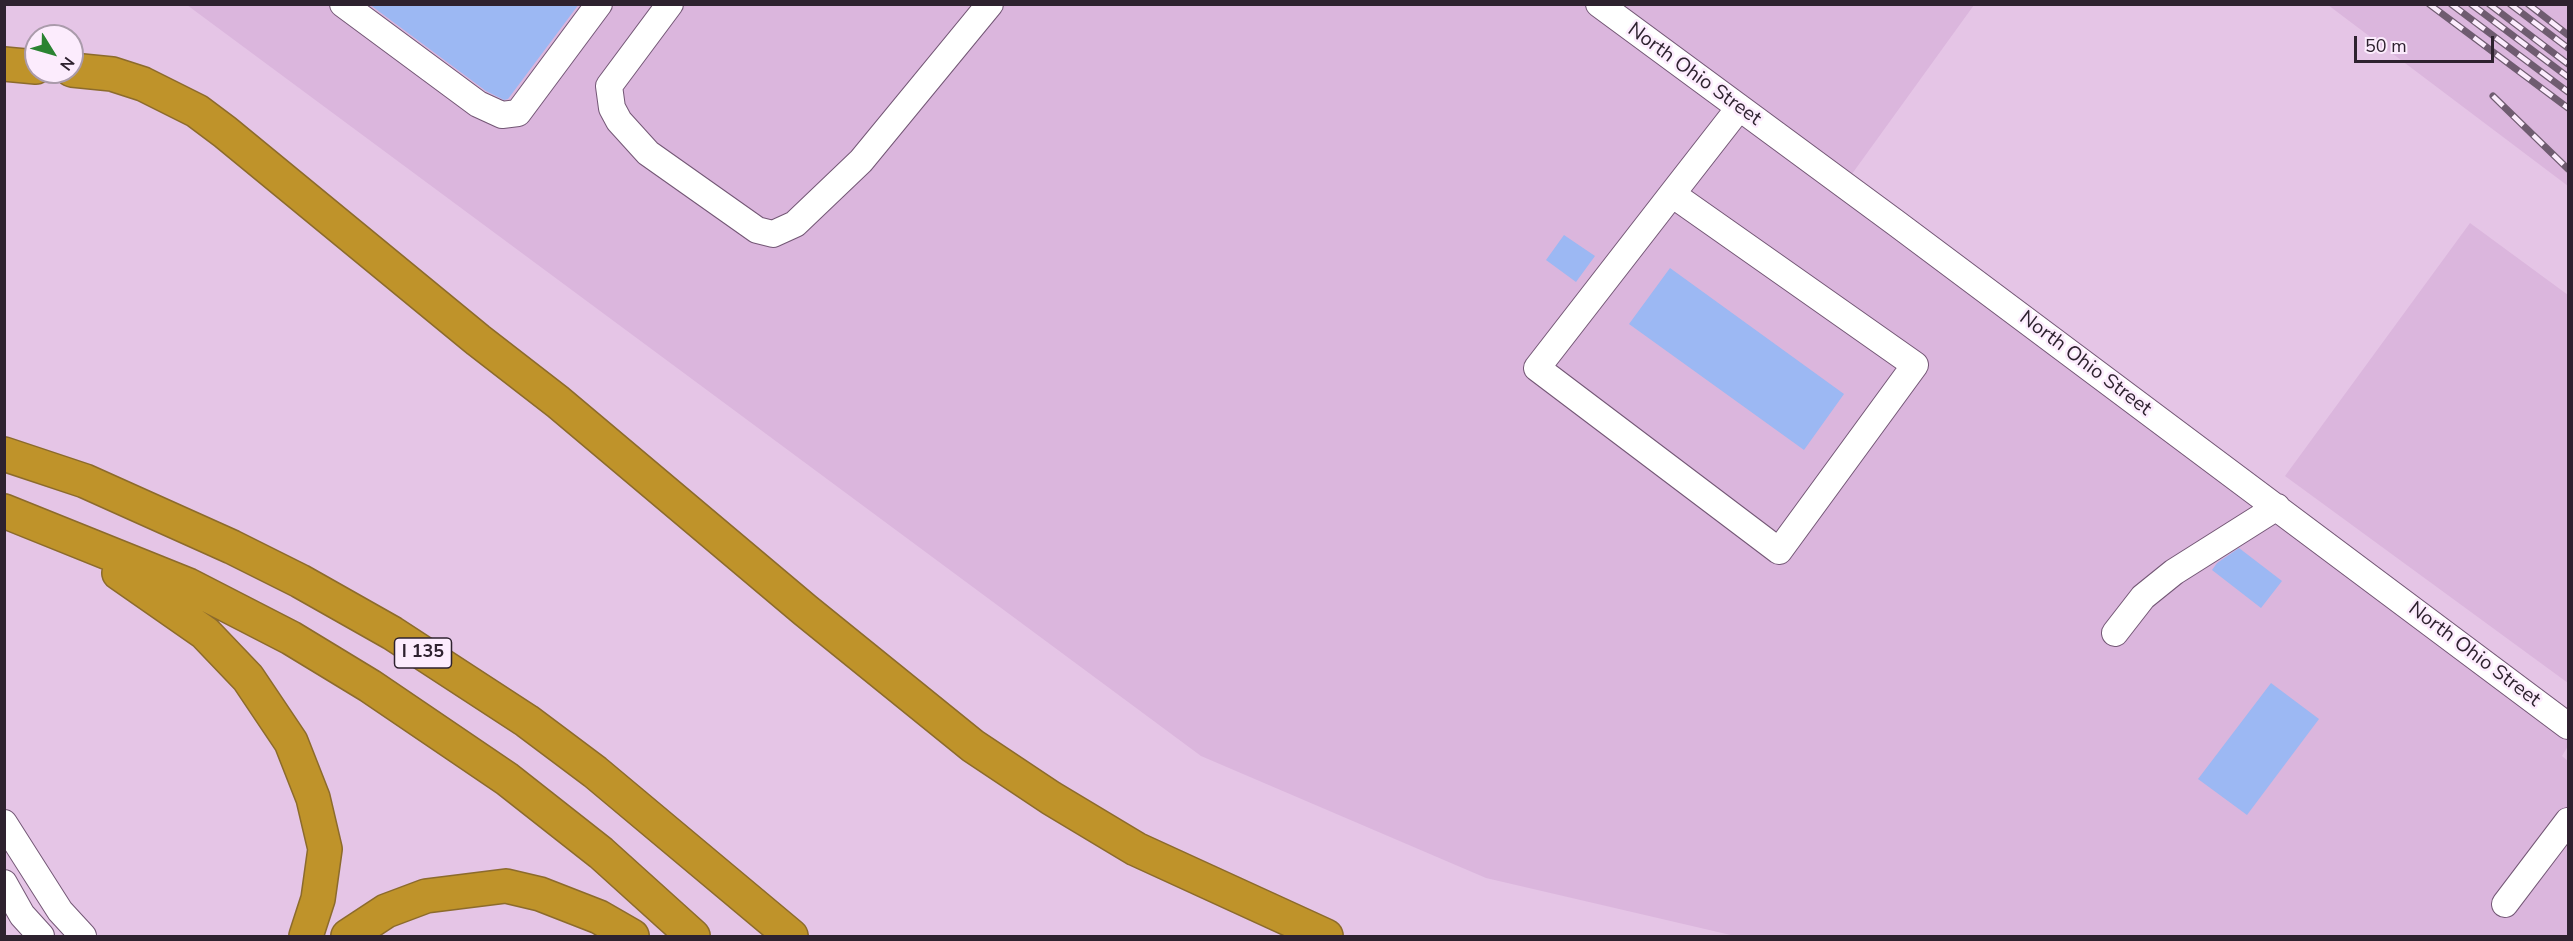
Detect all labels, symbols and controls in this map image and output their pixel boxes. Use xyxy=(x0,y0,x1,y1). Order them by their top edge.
street label: North Ohio Street xyxy=(1623,18,1765,132)
north arrow xyxy=(24,24,84,84)
scale bar xyxy=(2357,24,2496,62)
text: 50 m xyxy=(2365,34,2407,58)
text: N xyxy=(54,52,79,75)
street label: North Ohio Street xyxy=(2014,306,2156,422)
street label: North Ohio Street xyxy=(2403,597,2545,713)
road number: I 135 xyxy=(394,638,452,668)

